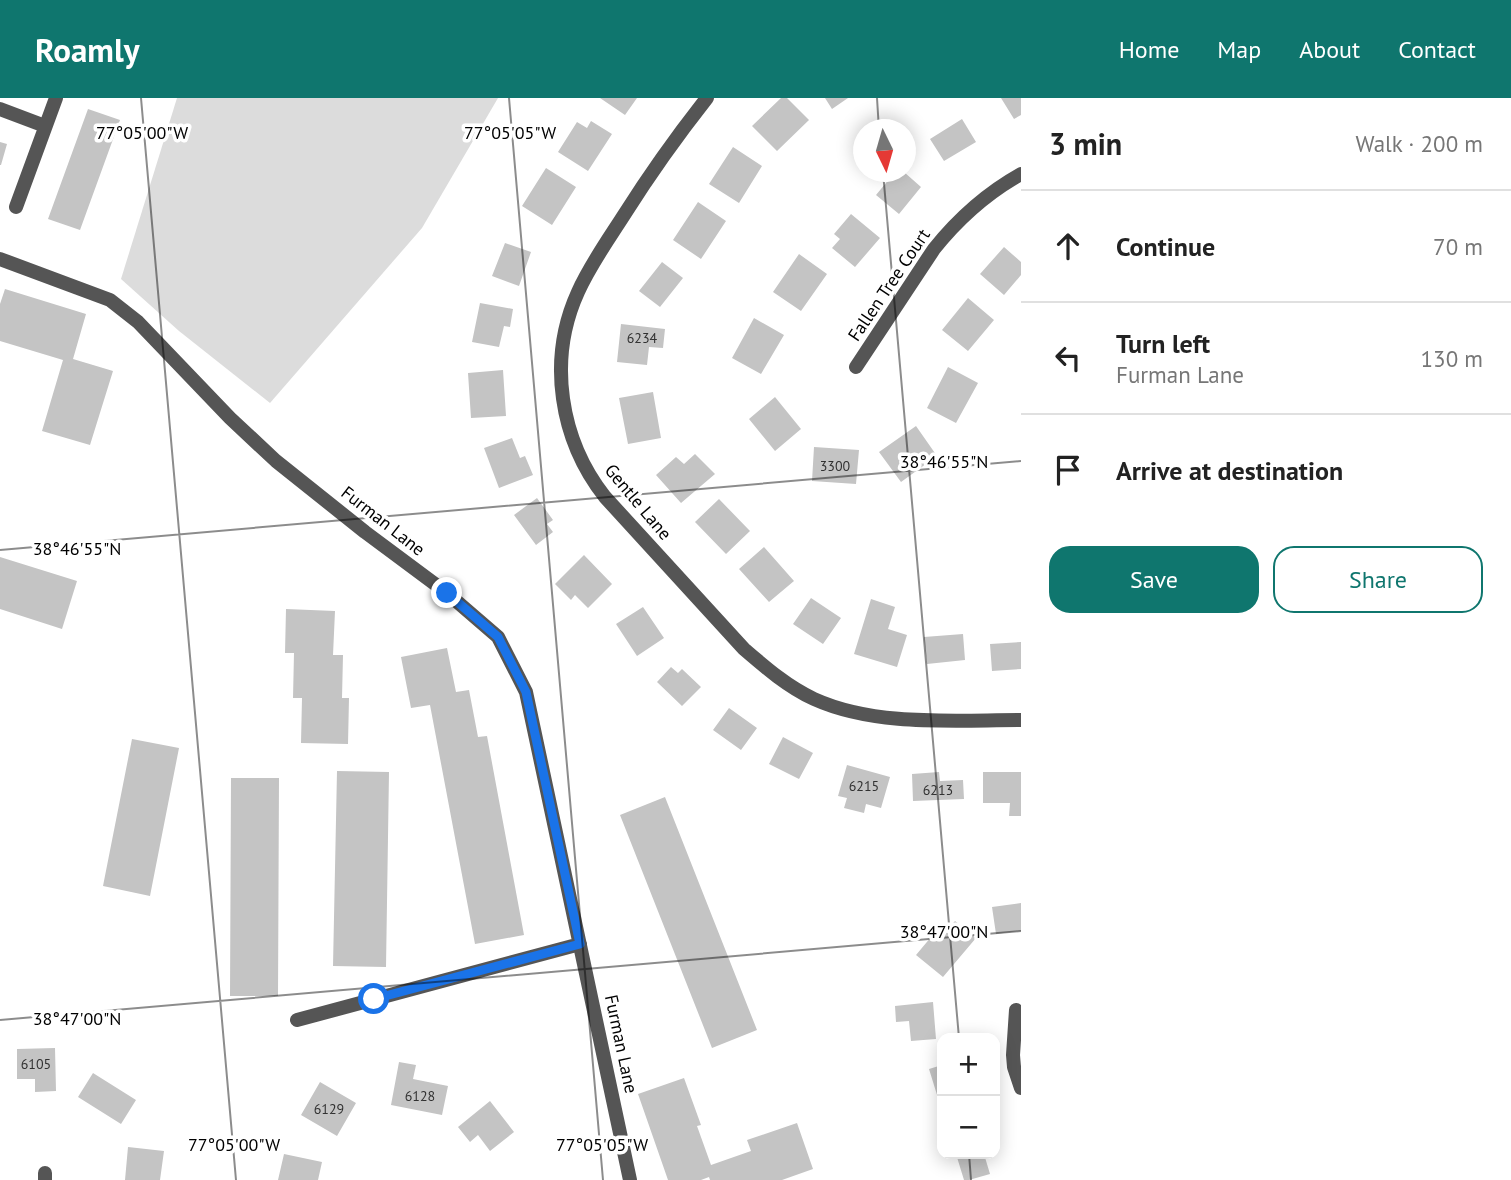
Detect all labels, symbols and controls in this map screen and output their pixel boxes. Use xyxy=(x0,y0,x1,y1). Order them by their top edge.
text: Roamly xyxy=(35,28,139,71)
text: Home xyxy=(1119,34,1179,65)
text: Map xyxy=(1217,34,1261,65)
text: About xyxy=(1299,34,1360,65)
text: Contact xyxy=(1398,34,1476,65)
north arrow xyxy=(853,119,916,182)
text: 77°05'00"W xyxy=(96,121,188,144)
text: 77°05'05"W xyxy=(464,121,556,144)
text: 3 min xyxy=(1049,124,1122,163)
text: Walk · 200 m xyxy=(1356,129,1483,158)
street label: Fallen Tree Court xyxy=(842,224,935,345)
icon: ahead xyxy=(1049,227,1087,265)
text: Continue xyxy=(1116,230,1215,263)
text: 70 m xyxy=(1433,232,1483,261)
text: Turn left xyxy=(1116,327,1210,360)
house number: 6234 xyxy=(627,329,658,347)
icon: left xyxy=(1049,339,1087,377)
text: 130 m xyxy=(1421,344,1483,373)
text: Furman Lane xyxy=(1116,360,1244,389)
text: 38°46'55"N xyxy=(900,450,988,473)
icon: arrive xyxy=(1049,451,1087,489)
text: Arrive at destination xyxy=(1116,454,1343,487)
house number: 3300 xyxy=(820,457,851,475)
street label: Gentle Lane xyxy=(600,459,677,544)
street label: Furman Lane xyxy=(337,481,430,561)
text: 38°46'55"N xyxy=(33,537,121,560)
button: Save xyxy=(1049,546,1259,613)
button: Share xyxy=(1273,546,1483,613)
route end xyxy=(431,577,462,608)
house number: 6215 xyxy=(849,777,879,795)
house number: 6213 xyxy=(923,781,953,799)
text: 38°47'00"N xyxy=(900,920,988,943)
route start xyxy=(358,983,389,1014)
street label: Furman Lane xyxy=(600,993,643,1095)
text: 38°47'00"N xyxy=(33,1007,121,1030)
map controls xyxy=(937,1033,1000,1159)
button: + xyxy=(937,1033,1000,1096)
house number: 6105 xyxy=(21,1055,51,1073)
house number: 6128 xyxy=(405,1087,435,1105)
button: − xyxy=(937,1096,1000,1159)
house number: 6129 xyxy=(314,1100,344,1118)
text: 77°05'00"W xyxy=(188,1133,280,1156)
text: 77°05'05"W xyxy=(556,1133,648,1156)

